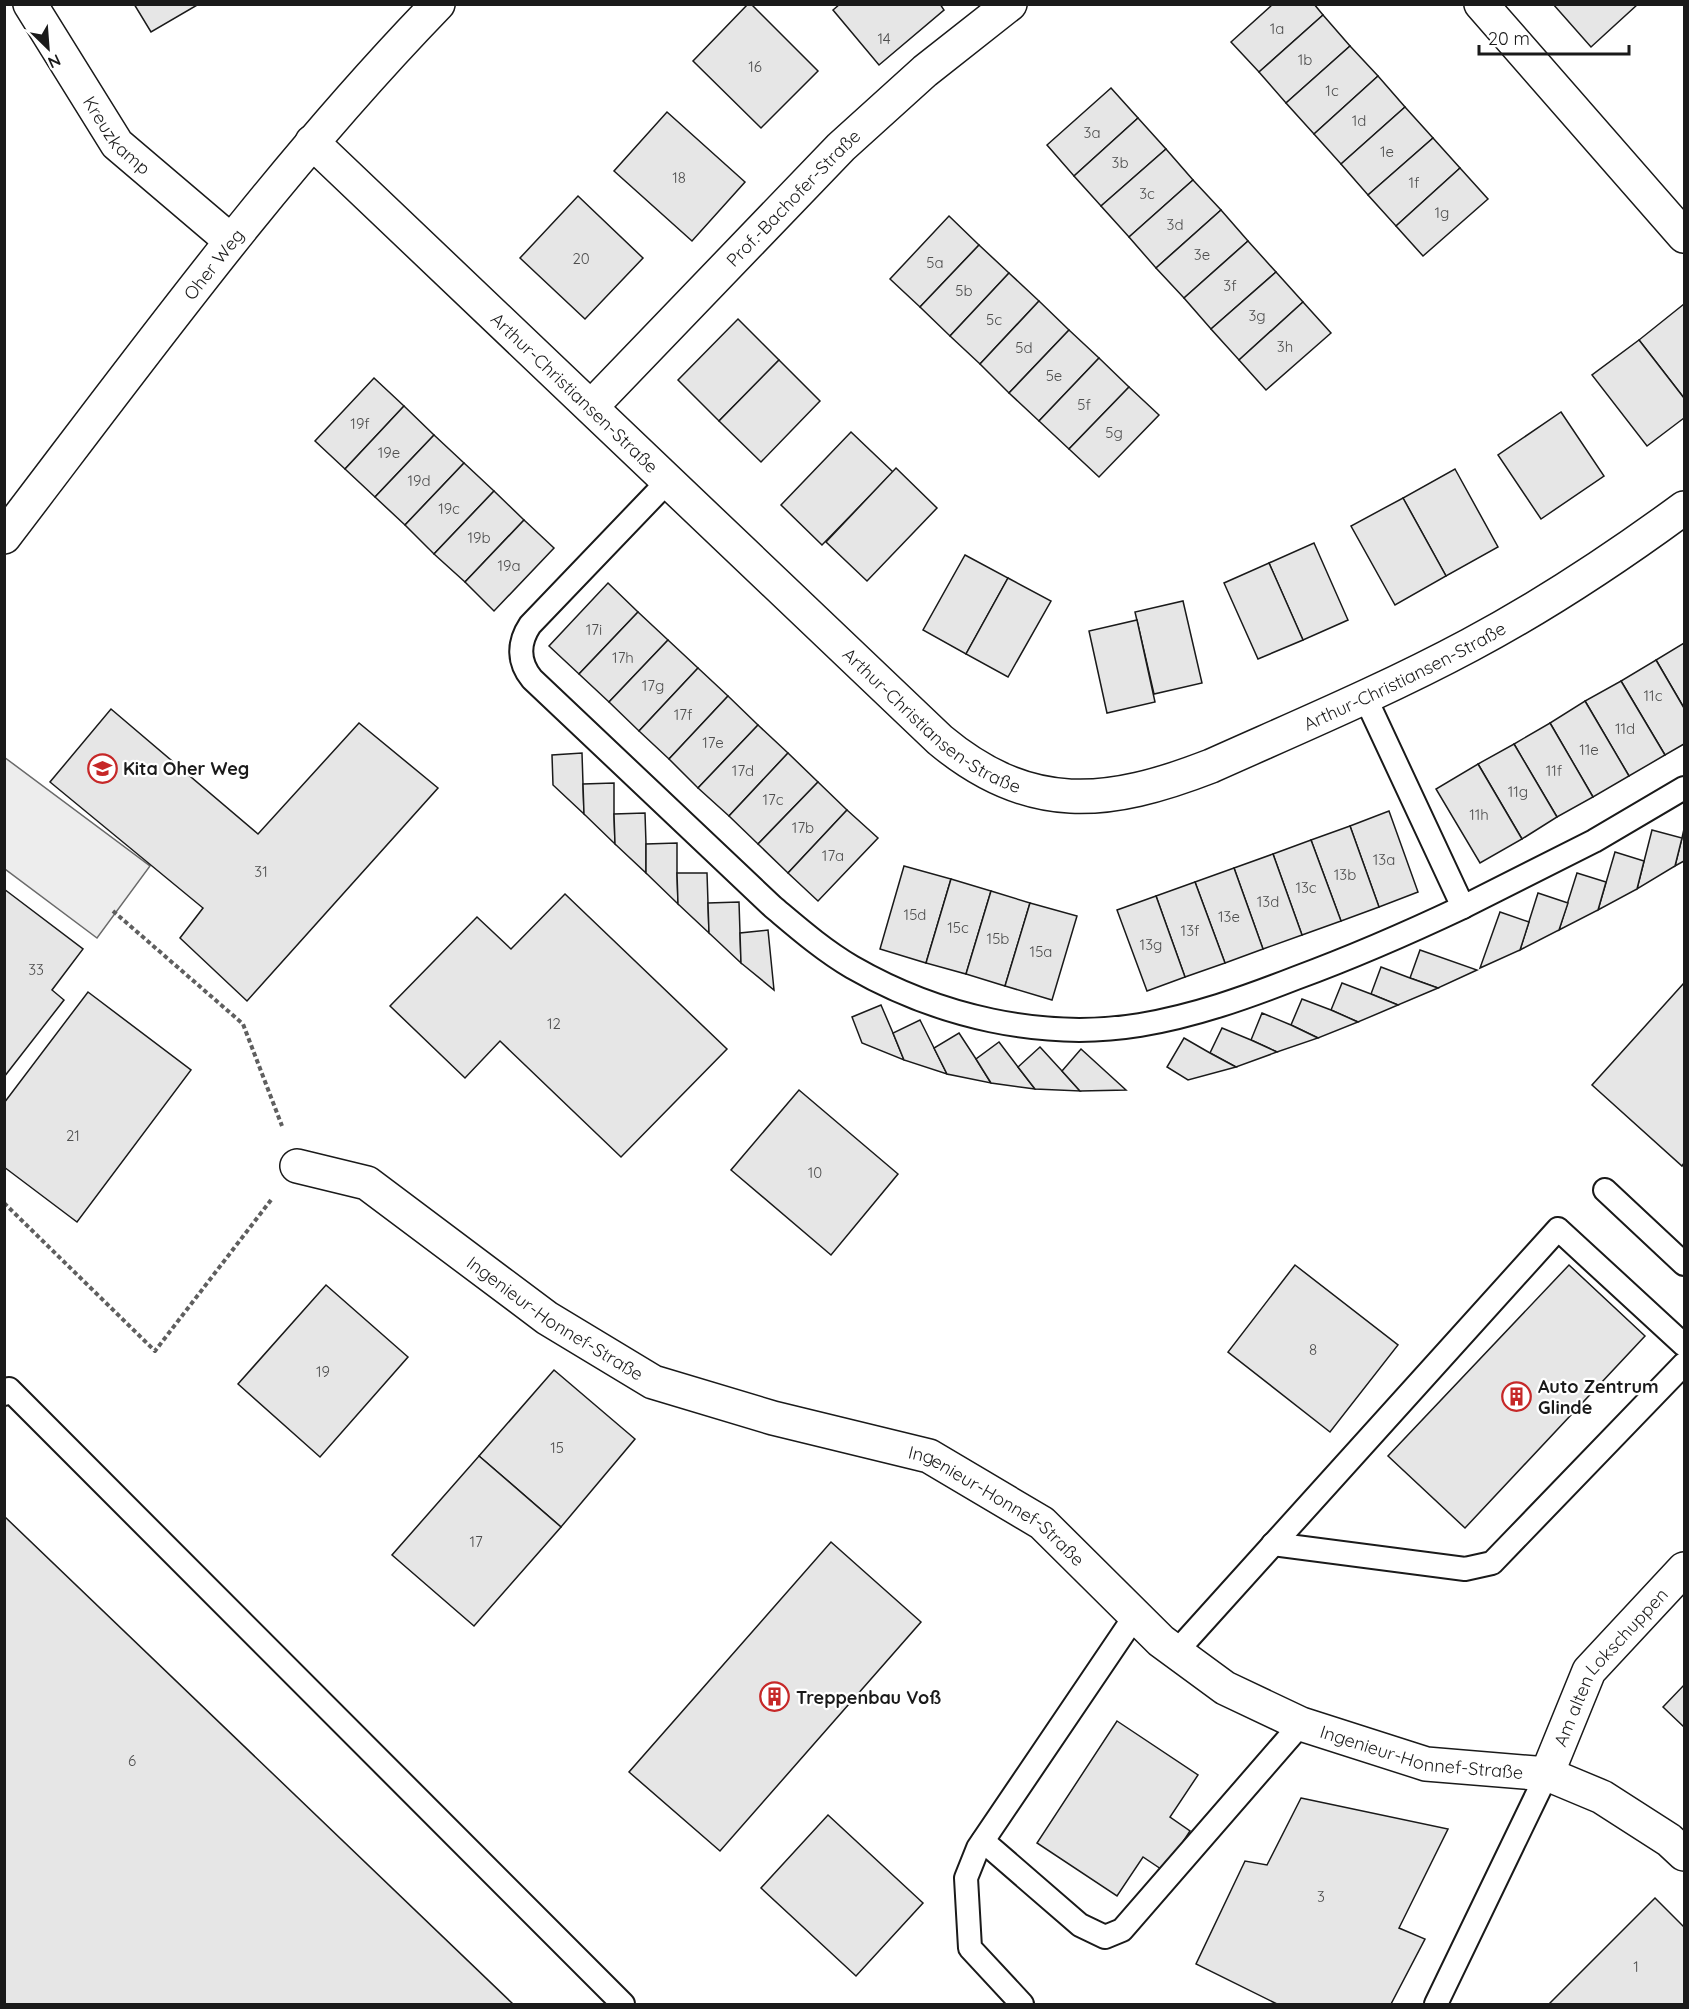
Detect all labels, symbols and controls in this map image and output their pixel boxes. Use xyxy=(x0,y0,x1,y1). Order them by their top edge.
north arrow xyxy=(18,18,78,78)
scale bar xyxy=(1479,18,1629,56)
house number: 1a xyxy=(1270,19,1284,38)
text: 20 m xyxy=(1488,27,1530,50)
house number: 14 xyxy=(877,29,891,48)
text: N xyxy=(45,50,64,73)
house number: 1b xyxy=(1298,50,1312,69)
house number: 16 xyxy=(748,57,762,76)
house number: 1c xyxy=(1325,81,1339,100)
street label: Kreuzkamp xyxy=(78,92,156,179)
house number: 1d xyxy=(1352,111,1366,130)
house number: 3a xyxy=(1084,123,1100,142)
street label: Prof.-Bachofer-Straße xyxy=(721,124,865,271)
house number: 1e xyxy=(1380,142,1394,161)
house number: 3b xyxy=(1112,153,1128,172)
house number: 18 xyxy=(672,168,686,187)
house number: 1f xyxy=(1409,173,1420,192)
house number: 3c xyxy=(1139,184,1155,203)
house number: 1g xyxy=(1435,203,1449,222)
house number: 3d xyxy=(1167,215,1183,234)
street label: Oher Weg xyxy=(178,224,249,304)
house number: 3e xyxy=(1194,245,1210,264)
house number: 20 xyxy=(572,249,590,268)
house number: 5a xyxy=(926,253,944,272)
house number: 3f xyxy=(1223,276,1237,295)
house number: 5b xyxy=(955,281,973,300)
house number: 3g xyxy=(1248,306,1266,325)
street label: Arthur-Christiansen-Straße xyxy=(486,307,663,477)
house number: 5c xyxy=(986,310,1002,329)
house number: 3h xyxy=(1277,337,1293,356)
house number: 5d xyxy=(1015,338,1033,357)
house number: 5e xyxy=(1046,366,1062,385)
house number: 5f xyxy=(1077,395,1091,414)
house number: 19f xyxy=(350,414,370,433)
house number: 5g xyxy=(1105,423,1123,442)
house number: 19e xyxy=(378,443,400,462)
house number: 19d xyxy=(407,471,431,490)
house number: 19c xyxy=(438,499,460,518)
house number: 19b xyxy=(467,528,491,547)
house number: 19a xyxy=(497,556,521,575)
street label: Arthur-Christiansen-Straße xyxy=(1300,616,1510,735)
house number: 17i xyxy=(586,620,602,639)
street label: Arthur-Christiansen-Straße xyxy=(838,642,1024,798)
house number: 17h xyxy=(612,648,634,667)
house number: 17g xyxy=(642,676,664,695)
house number: 11c xyxy=(1644,686,1663,705)
house number: 17f xyxy=(674,705,693,724)
house number: 11d xyxy=(1615,719,1635,738)
house number: 17e xyxy=(702,733,724,752)
house number: 11e xyxy=(1579,740,1599,759)
school or university icon: Kita Oher Weg xyxy=(86,752,118,784)
place label: Kita Oher Weg xyxy=(123,757,249,780)
house number: 17d xyxy=(732,761,754,780)
house number: 11f xyxy=(1546,761,1563,780)
house number: 11g xyxy=(1508,782,1528,801)
house number: 17c xyxy=(762,790,784,809)
house number: 11h xyxy=(1469,805,1489,824)
house number: 17b xyxy=(792,818,814,837)
house number: 17a xyxy=(822,846,844,865)
house number: 13a xyxy=(1373,850,1395,869)
house number: 31 xyxy=(254,862,268,881)
house number: 13b xyxy=(1334,865,1356,884)
house number: 13c xyxy=(1295,878,1317,897)
house number: 13d xyxy=(1257,892,1279,911)
house number: 15d xyxy=(904,905,926,924)
house number: 13e xyxy=(1218,907,1240,926)
house number: 15c xyxy=(947,918,969,937)
house number: 13f xyxy=(1181,921,1200,940)
house number: 15b xyxy=(987,929,1009,948)
house number: 13g xyxy=(1140,935,1162,954)
house number: 15a xyxy=(1030,942,1052,961)
house number: 33 xyxy=(28,960,44,979)
house number: 12 xyxy=(547,1014,561,1033)
house number: 21 xyxy=(66,1126,80,1145)
house number: 10 xyxy=(808,1163,822,1182)
street label: Ingenieur-Honnef-Straße xyxy=(463,1251,648,1385)
house number: 8 xyxy=(1309,1340,1317,1359)
house number: 19 xyxy=(316,1362,330,1381)
place label: Auto Zentrum Glinde xyxy=(1538,1375,1659,1419)
building icon: Auto Zentrum Glinde xyxy=(1501,1380,1533,1412)
house number: 15 xyxy=(550,1438,564,1457)
street label: Ingenieur-Honnef-Straße xyxy=(906,1440,1090,1571)
house number: 17 xyxy=(469,1532,483,1551)
street label: Am alten Lokschuppen xyxy=(1548,1583,1672,1750)
building icon: Treppenbau Voß xyxy=(759,1681,791,1713)
place label: Treppenbau Voß xyxy=(796,1686,941,1709)
street label: Ingenieur-Honnef-Straße xyxy=(1317,1719,1524,1783)
house number: 6 xyxy=(128,1751,136,1770)
house number: 3 xyxy=(1317,1887,1325,1906)
house number: 1 xyxy=(1633,1957,1639,1976)

